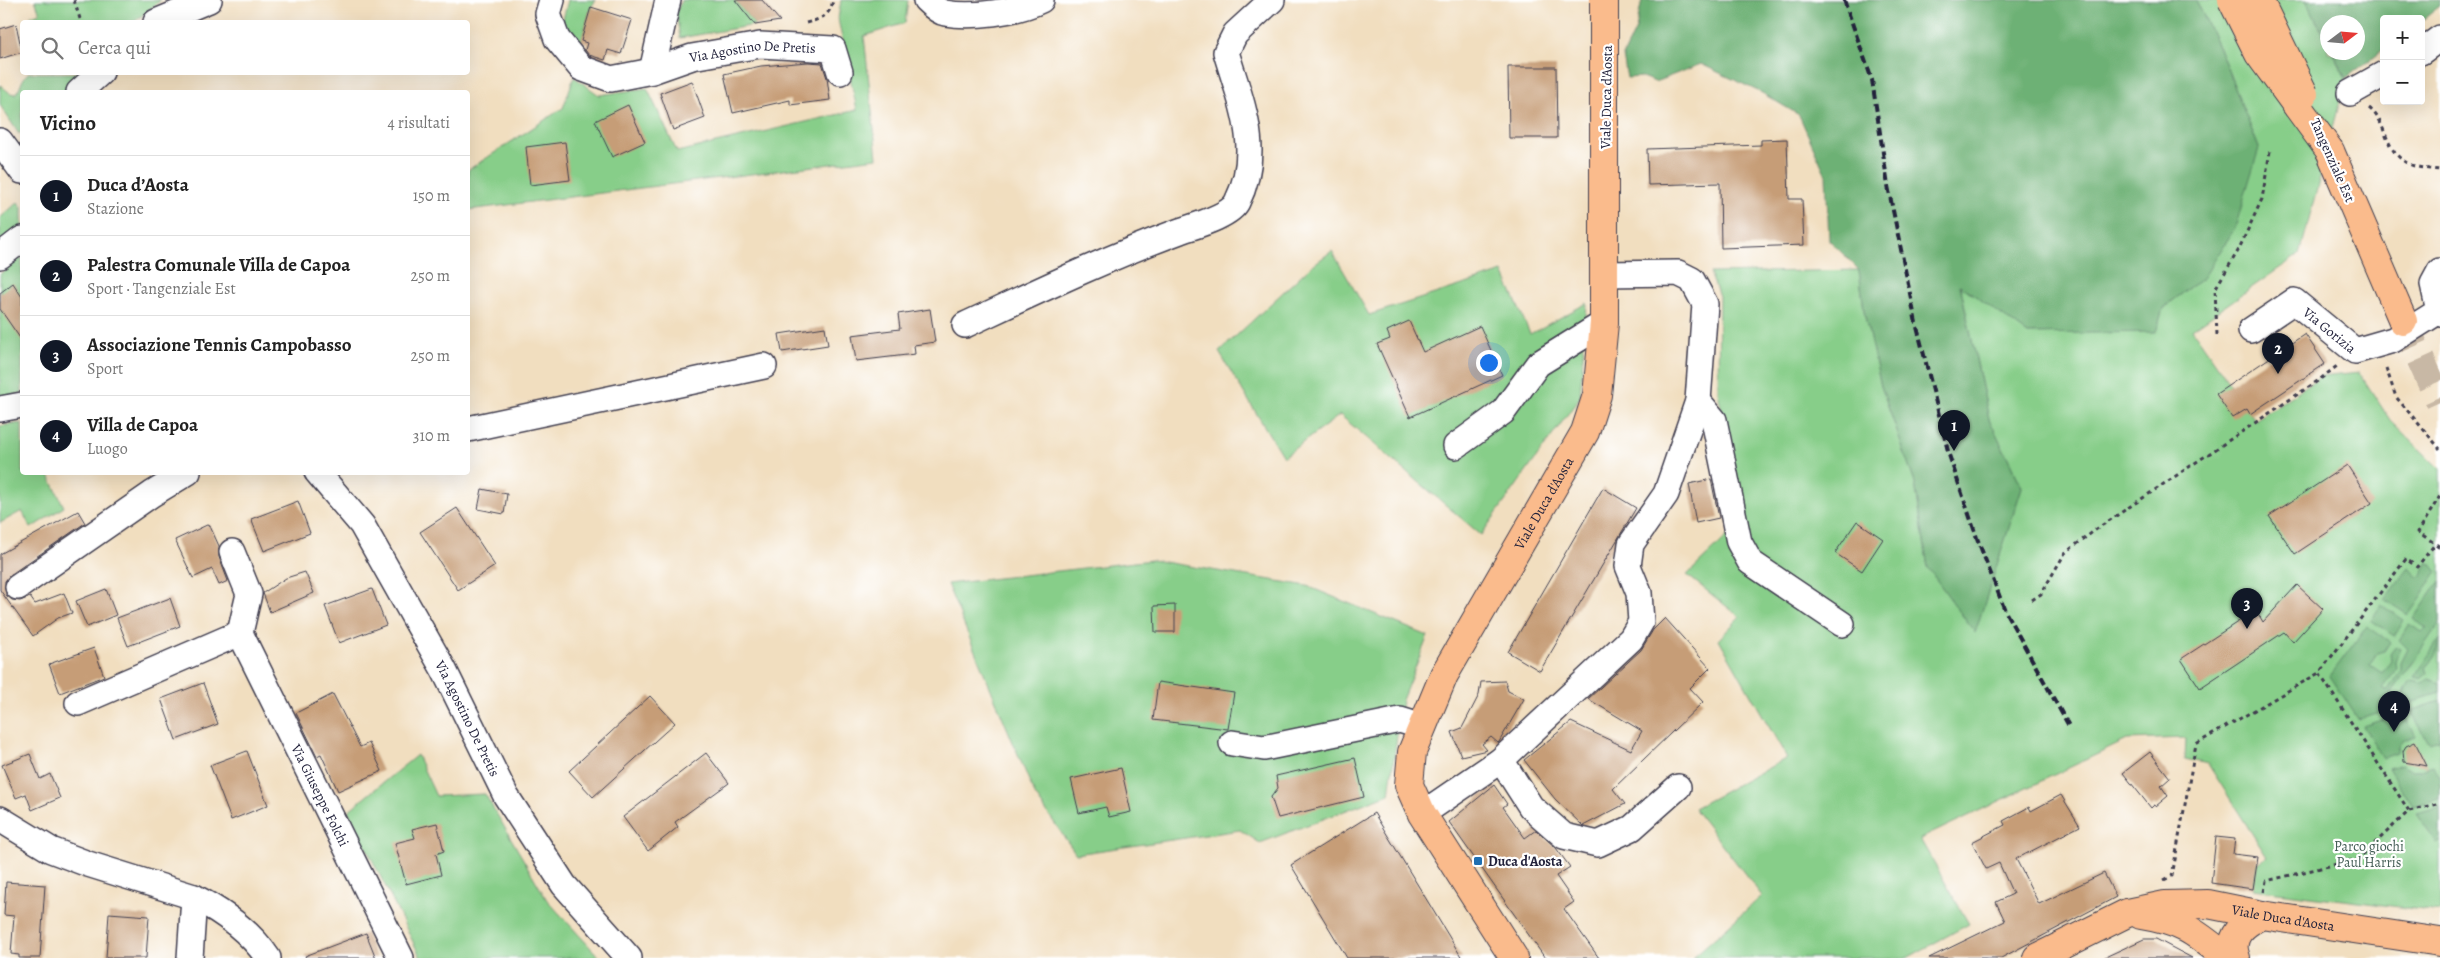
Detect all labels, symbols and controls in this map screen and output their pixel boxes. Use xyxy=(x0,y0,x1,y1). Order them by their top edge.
north arrow xyxy=(2320,15,2365,60)
map controls xyxy=(2380,15,2425,105)
button: + xyxy=(2380,15,2425,60)
search box xyxy=(20,20,470,75)
icon: search xyxy=(38,34,66,62)
text: Cerca qui xyxy=(78,35,151,61)
street label: Via Agostino De Pretis xyxy=(687,36,816,67)
street label: Viale Duca d'Aosta xyxy=(1596,45,1617,150)
button: − xyxy=(2380,60,2425,105)
text: Vicino xyxy=(40,109,96,137)
text: 4 risultati xyxy=(387,112,450,134)
street label: Tangenziale Est xyxy=(2306,115,2360,206)
text: Duca d’Aosta xyxy=(87,172,189,198)
text: 1 xyxy=(53,185,59,207)
text: 150 m xyxy=(413,185,450,207)
text: Stazione xyxy=(87,198,144,220)
text: Palestra Comunale Villa de Capoa xyxy=(87,252,350,278)
text: 2 xyxy=(52,265,60,287)
text: 250 m xyxy=(411,265,450,287)
text: Sport · Tangenziale Est xyxy=(87,278,236,300)
street label: Via Gorizia xyxy=(2298,303,2360,358)
text: Associazione Tennis Campobasso xyxy=(87,332,352,358)
pin: 2 xyxy=(2262,333,2294,374)
text: 3 xyxy=(53,345,59,367)
text: 250 m xyxy=(411,345,450,367)
your location xyxy=(1476,350,1502,376)
text: Sport xyxy=(87,358,123,380)
pin: 1 xyxy=(1938,410,1970,451)
text: Villa de Capoa xyxy=(87,412,198,438)
text: 4 xyxy=(52,425,60,447)
text: 310 m xyxy=(413,425,450,447)
text: Luogo xyxy=(87,438,128,460)
street label: Viale Duca d'Aosta xyxy=(1509,453,1579,554)
pin: 3 xyxy=(2231,588,2263,629)
street label: Via Agostino De Pretis xyxy=(430,656,504,780)
pin: 4 xyxy=(2378,691,2410,732)
street label: Via Giuseppe Folchi xyxy=(286,740,353,850)
park label: Parco giochi Paul Harris xyxy=(2334,837,2404,872)
place label: Duca d'Aosta xyxy=(1488,852,1563,871)
marker: Duca d'Aosta xyxy=(1472,855,1484,867)
street label: Viale Duca d'Aosta xyxy=(2229,900,2336,936)

